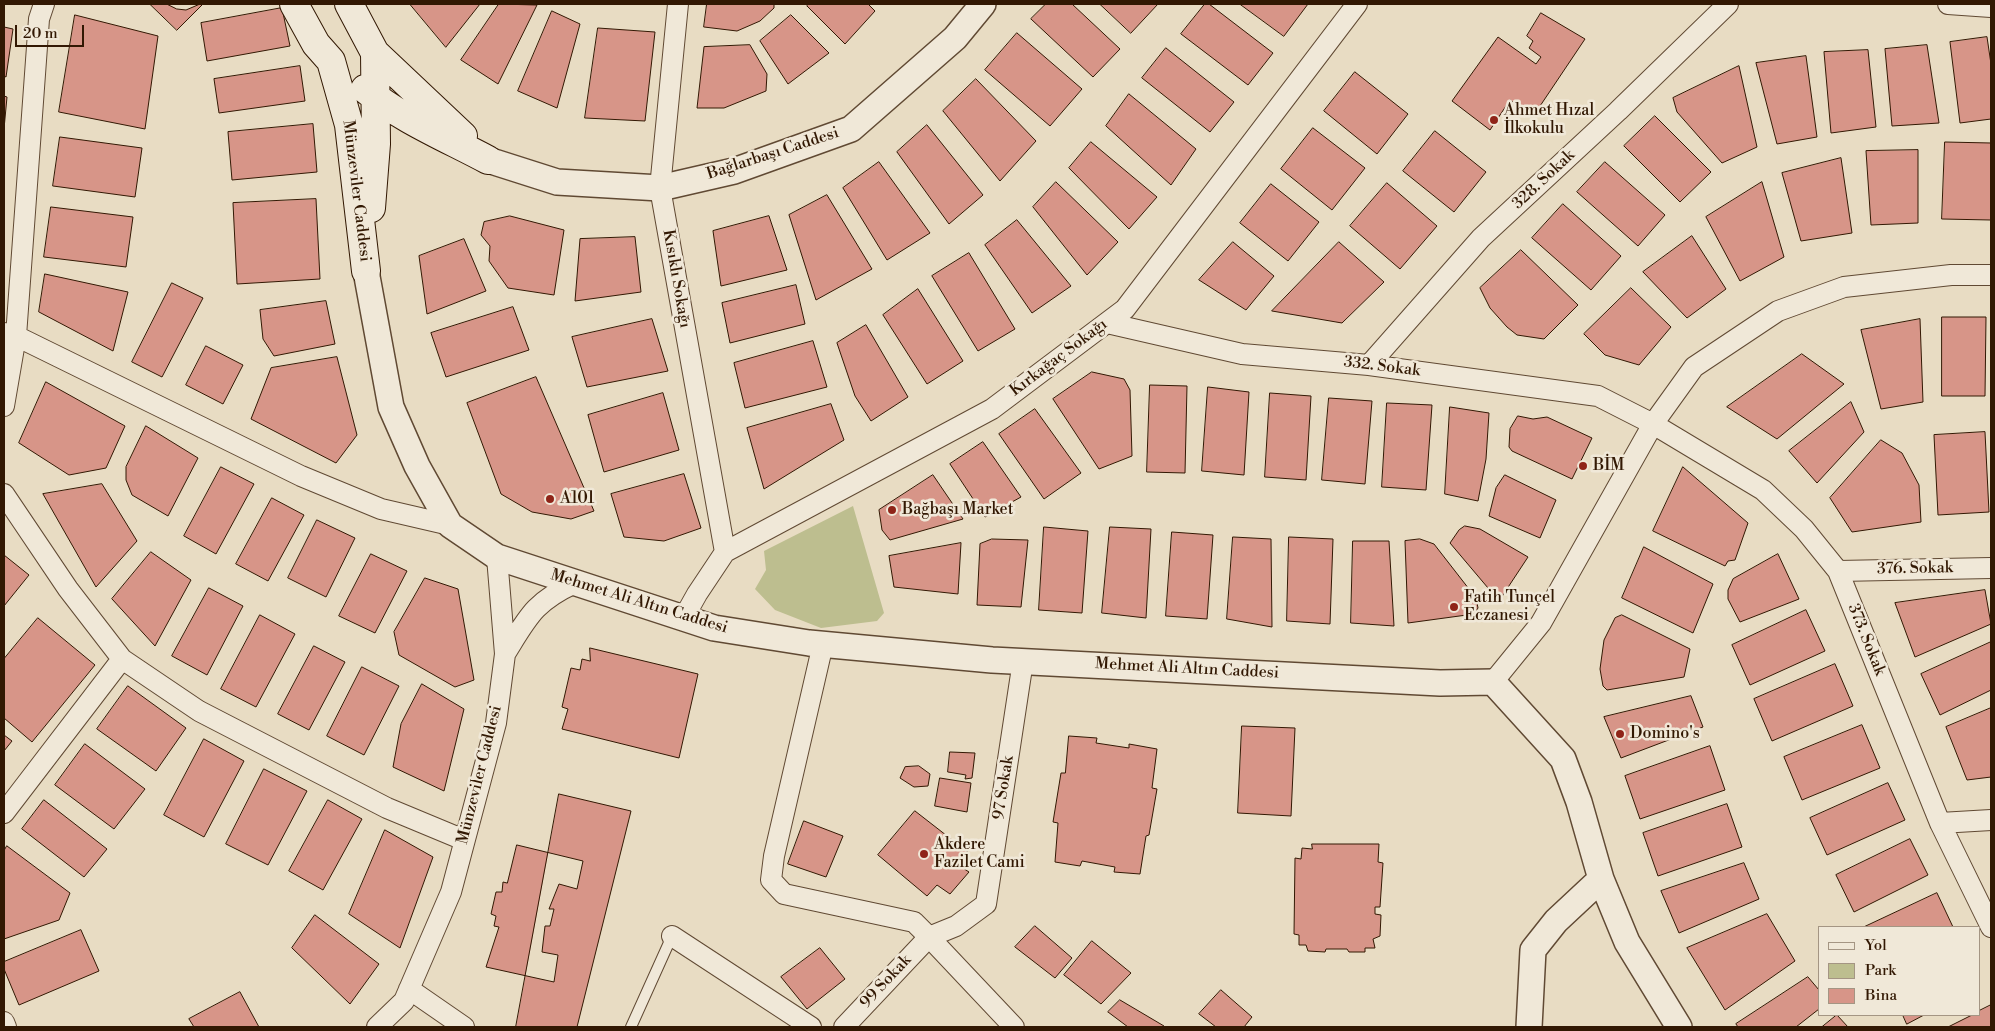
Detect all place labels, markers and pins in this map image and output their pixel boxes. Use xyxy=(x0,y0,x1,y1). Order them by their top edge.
place label: Ahmet Hızal İlkokulu xyxy=(1504,101,1594,139)
marker: Ahmet Hızal İlkokulu xyxy=(1488,114,1500,126)
place label: BİM xyxy=(1593,456,1624,476)
marker: BİM xyxy=(1577,460,1589,472)
place label: A101 xyxy=(560,489,594,509)
marker: A101 xyxy=(544,493,556,505)
place label: Bağbaşı Market xyxy=(902,500,1013,520)
marker: Bağbaşı Market xyxy=(886,504,898,516)
place label: Fatih Tunçel Eczanesi xyxy=(1464,588,1555,626)
marker: Fatih Tunçel Eczanesi xyxy=(1448,601,1460,613)
place label: Domino's xyxy=(1630,724,1700,744)
marker: Domino's xyxy=(1614,728,1626,740)
place label: Akdere Fazilet Cami xyxy=(934,835,1025,873)
marker: Akdere Fazilet Cami xyxy=(918,848,930,860)

